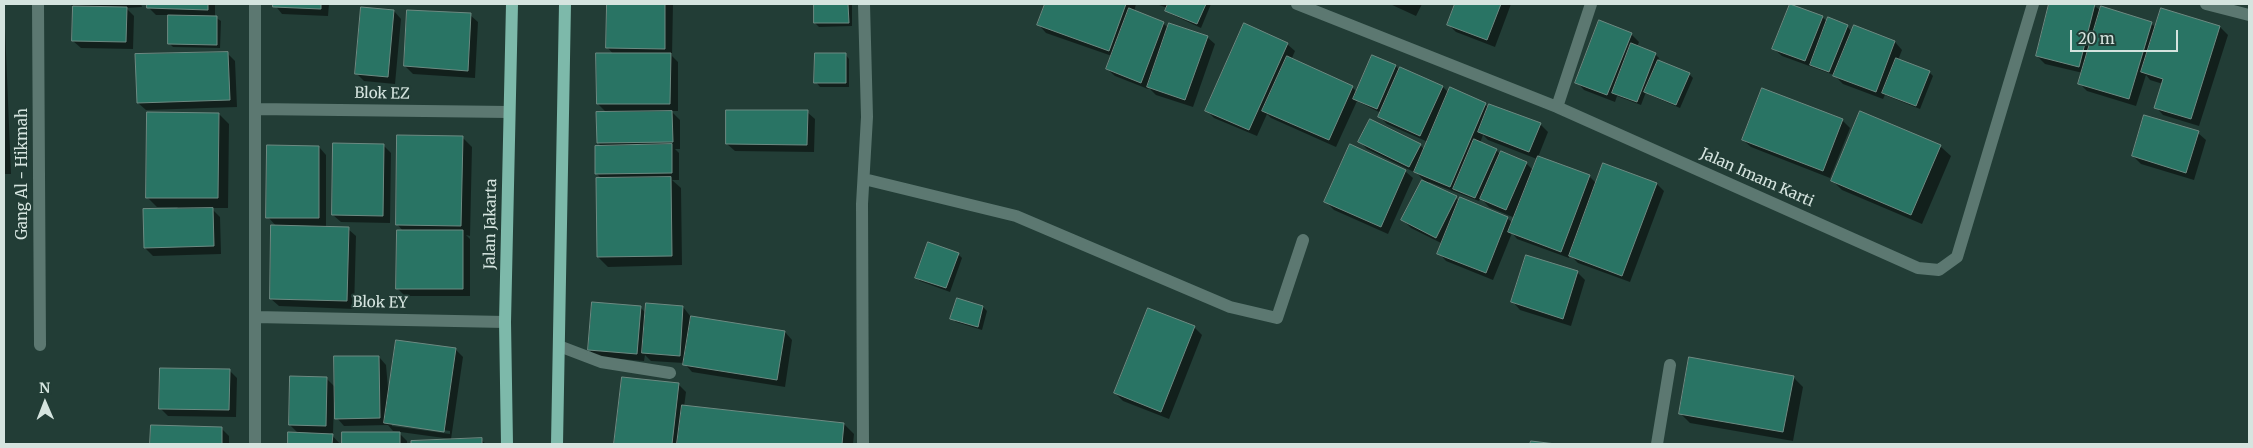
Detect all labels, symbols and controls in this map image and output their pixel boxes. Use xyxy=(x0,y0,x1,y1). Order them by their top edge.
scale bar xyxy=(2073,20,2180,52)
text: 20 m xyxy=(2078,29,2115,48)
street label: Blok EZ xyxy=(354,85,410,103)
street label: Gang Al - Hikmah xyxy=(14,108,32,240)
street label: Jalan Imam Karti xyxy=(1697,145,1817,211)
street label: Jalan Jakarta xyxy=(481,178,501,270)
street label: Blok EY xyxy=(352,294,408,312)
north arrow xyxy=(20,378,70,428)
text: N xyxy=(39,379,50,397)

